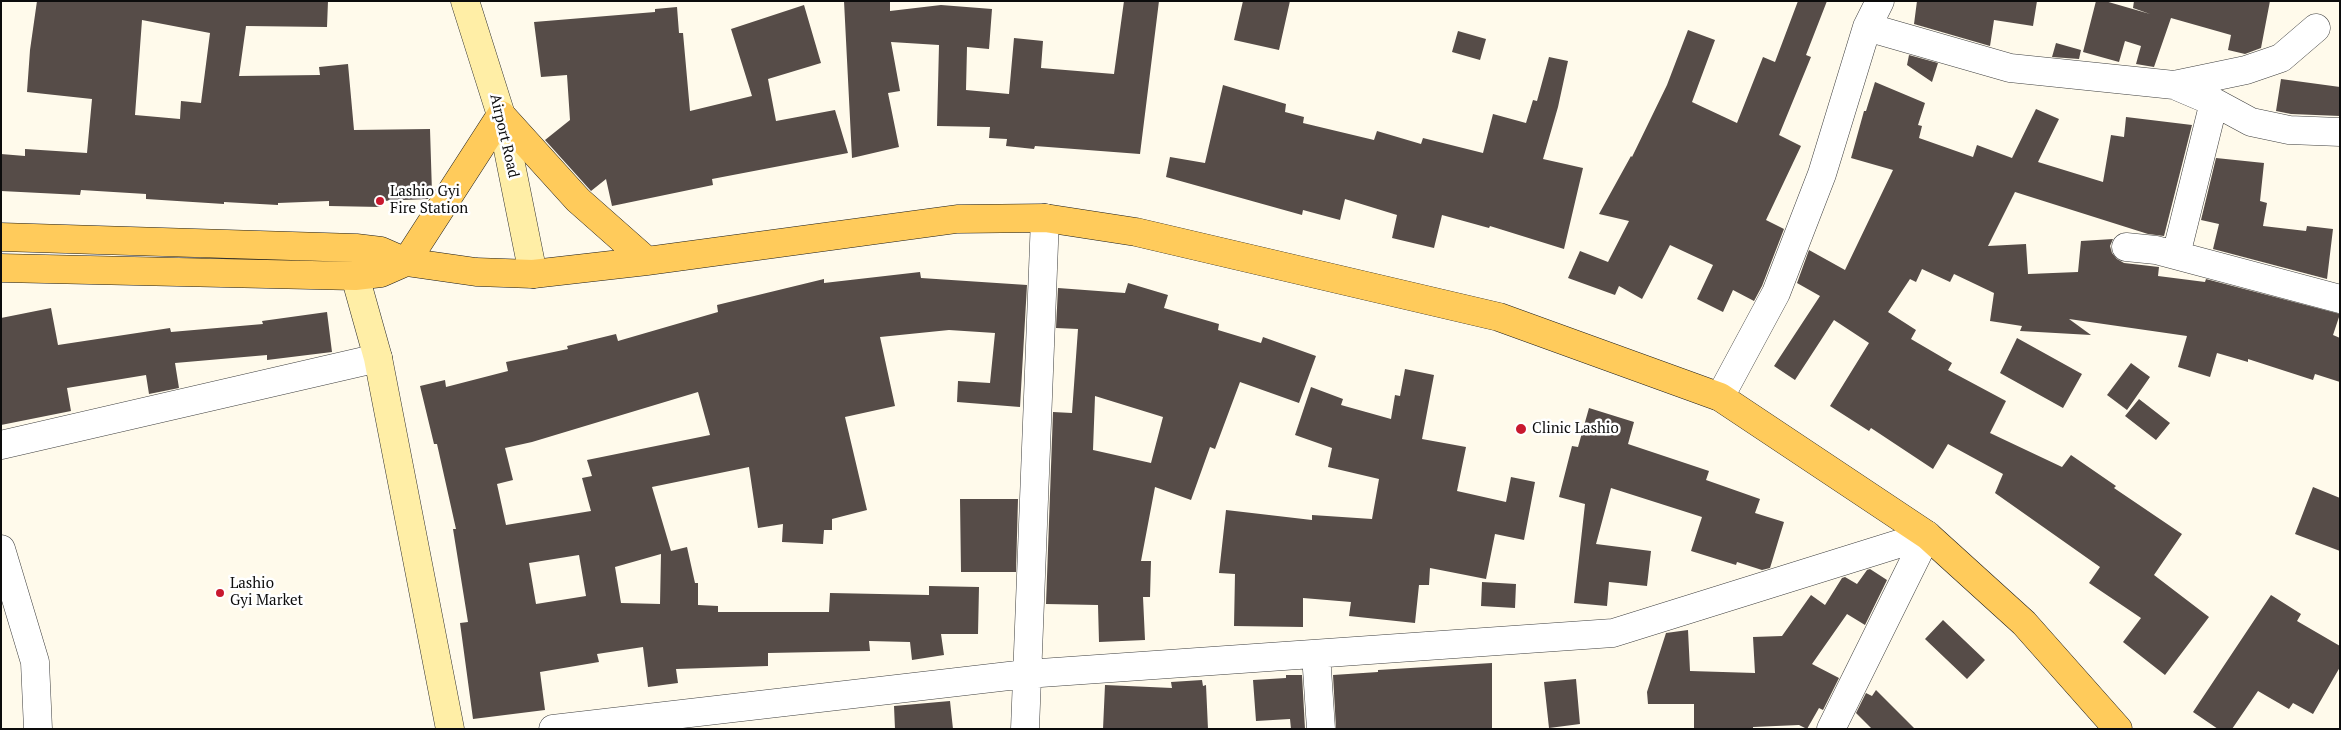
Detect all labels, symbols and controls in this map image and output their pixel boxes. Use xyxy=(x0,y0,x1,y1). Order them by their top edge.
street label: Airport Road xyxy=(486,92,522,180)
place label: Lashio Gyi Fire Station xyxy=(390,183,468,218)
marker: Lashio Gyi Fire Station xyxy=(374,195,386,207)
place label: Clinic Lashio xyxy=(1532,420,1619,438)
marker: Clinic Lashio xyxy=(1514,422,1528,436)
place label: Lashio Gyi Market xyxy=(230,575,303,610)
marker: Lashio Gyi Market xyxy=(214,587,226,599)

